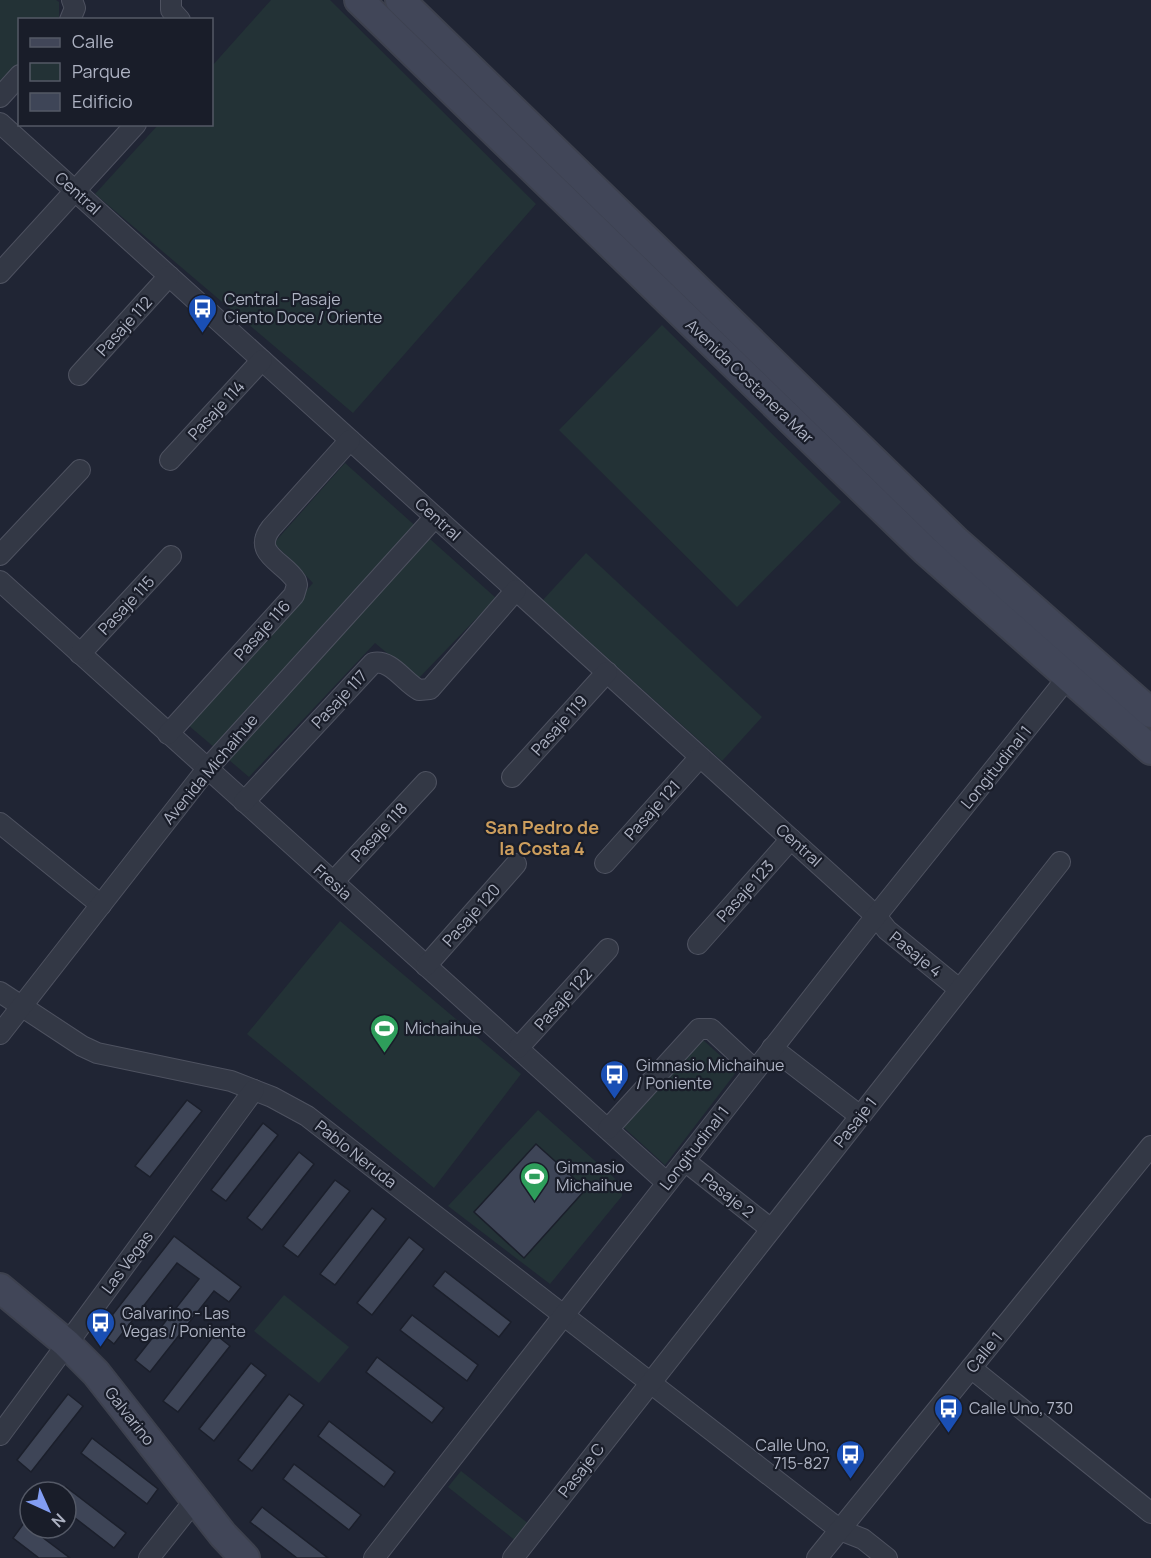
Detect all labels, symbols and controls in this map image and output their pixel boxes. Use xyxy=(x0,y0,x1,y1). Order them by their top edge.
legend xyxy=(18,18,213,126)
text: Calle xyxy=(72,29,114,53)
text: Parque xyxy=(72,59,131,83)
text: Edificio xyxy=(72,89,133,113)
street label: Central xyxy=(50,167,106,219)
place label: Central - Pasaje Ciento Doce / Oriente xyxy=(224,288,382,328)
street label: Pasaje 112 xyxy=(91,291,157,361)
bus stop icon: Central - Pasaje Ciento Doce / Oriente xyxy=(187,292,219,334)
street label: Avenida Costanera Mar xyxy=(681,314,819,448)
street label: Pasaje 114 xyxy=(183,375,249,445)
street label: Central xyxy=(410,493,466,545)
street label: Pasaje 115 xyxy=(93,571,159,639)
street label: Pasaje 116 xyxy=(229,595,295,665)
street label: Pasaje 117 xyxy=(306,665,372,733)
street label: Pasaje 119 xyxy=(526,690,592,760)
street label: Avenida Michaihue xyxy=(157,709,263,829)
street label: Longitudinal 1 xyxy=(956,721,1036,813)
street label: Pasaje 121 xyxy=(619,775,685,845)
street label: Pasaje 118 xyxy=(346,798,412,866)
district label: San Pedro de la Costa 4 xyxy=(485,815,599,860)
street label: Central xyxy=(771,819,827,871)
street label: Pasaje 123 xyxy=(711,855,779,927)
street label: Fresia xyxy=(309,859,357,905)
street label: Pasaje 120 xyxy=(437,879,505,951)
street label: Pasaje 4 xyxy=(885,926,947,982)
street label: Pasaje 122 xyxy=(529,963,597,1035)
sports icon: Michaihue xyxy=(368,1012,400,1054)
place label: Michaihue xyxy=(405,1017,482,1039)
place label: Gimnasio Michaihue / Poniente xyxy=(636,1054,784,1094)
bus stop icon: Gimnasio Michaihue / Poniente xyxy=(599,1058,631,1100)
street label: Pasaje 1 xyxy=(828,1092,882,1152)
street label: Longitudinal 1 xyxy=(654,1101,734,1195)
street label: Pablo Neruda xyxy=(311,1115,401,1193)
place label: Gimnasio Michaihue xyxy=(556,1156,633,1196)
sports icon: Gimnasio Michaihue xyxy=(519,1160,551,1202)
street label: Pasaje 2 xyxy=(697,1168,759,1222)
street label: Las Vegas xyxy=(96,1226,158,1298)
place label: Galvarino - Las Vegas / Poniente xyxy=(122,1302,246,1342)
bus stop icon: Galvarino - Las Vegas / Poniente xyxy=(85,1306,117,1348)
street label: Calle 1 xyxy=(961,1327,1007,1377)
street label: Galvarino xyxy=(100,1382,160,1450)
bus stop icon: Calle Uno, 730 xyxy=(932,1392,964,1434)
place label: Calle Uno, 730 xyxy=(969,1397,1073,1419)
place label: Calle Uno, 715-827 xyxy=(756,1434,830,1474)
street label: Pasaje C xyxy=(553,1438,609,1502)
bus stop icon: Calle Uno, 715-827 xyxy=(835,1438,867,1480)
north arrow xyxy=(18,1480,78,1540)
text: N xyxy=(47,1509,70,1532)

